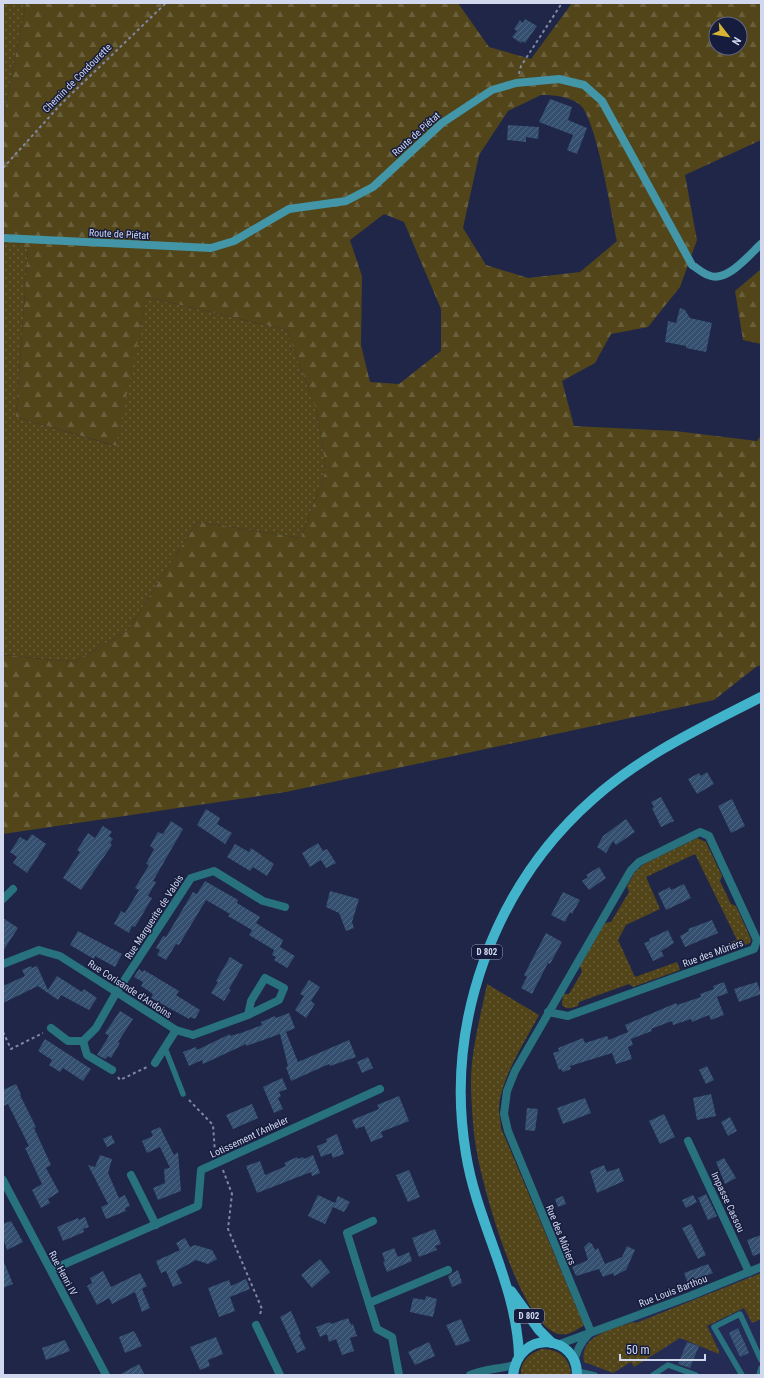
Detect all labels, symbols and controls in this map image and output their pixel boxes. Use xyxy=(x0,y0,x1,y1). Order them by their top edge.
north arrow xyxy=(708,16,748,56)
text: N xyxy=(729,35,743,47)
street label: Chemin de Condourette xyxy=(40,41,114,115)
street label: Route de Piétat xyxy=(390,110,442,158)
street label: Route de Piétat xyxy=(89,227,149,241)
street label: Rue Marguerite de Valois xyxy=(123,872,186,961)
street label: Rue des Mûriers xyxy=(681,937,745,969)
road number: D 802 xyxy=(472,945,502,959)
street label: Rue Corisande d'Andoins xyxy=(86,958,174,1020)
street label: Lotissement l'Anheler xyxy=(208,1114,290,1160)
street label: Impasse Cassou xyxy=(709,1170,747,1234)
street label: Rue des Mûriers xyxy=(544,1203,578,1267)
street label: Rue Henri IV xyxy=(47,1249,79,1297)
street label: Rue Louis Barthou xyxy=(637,1273,709,1309)
road number: D 802 xyxy=(514,1309,544,1323)
scale bar xyxy=(620,1336,705,1362)
text: 50 m xyxy=(626,1343,650,1357)

